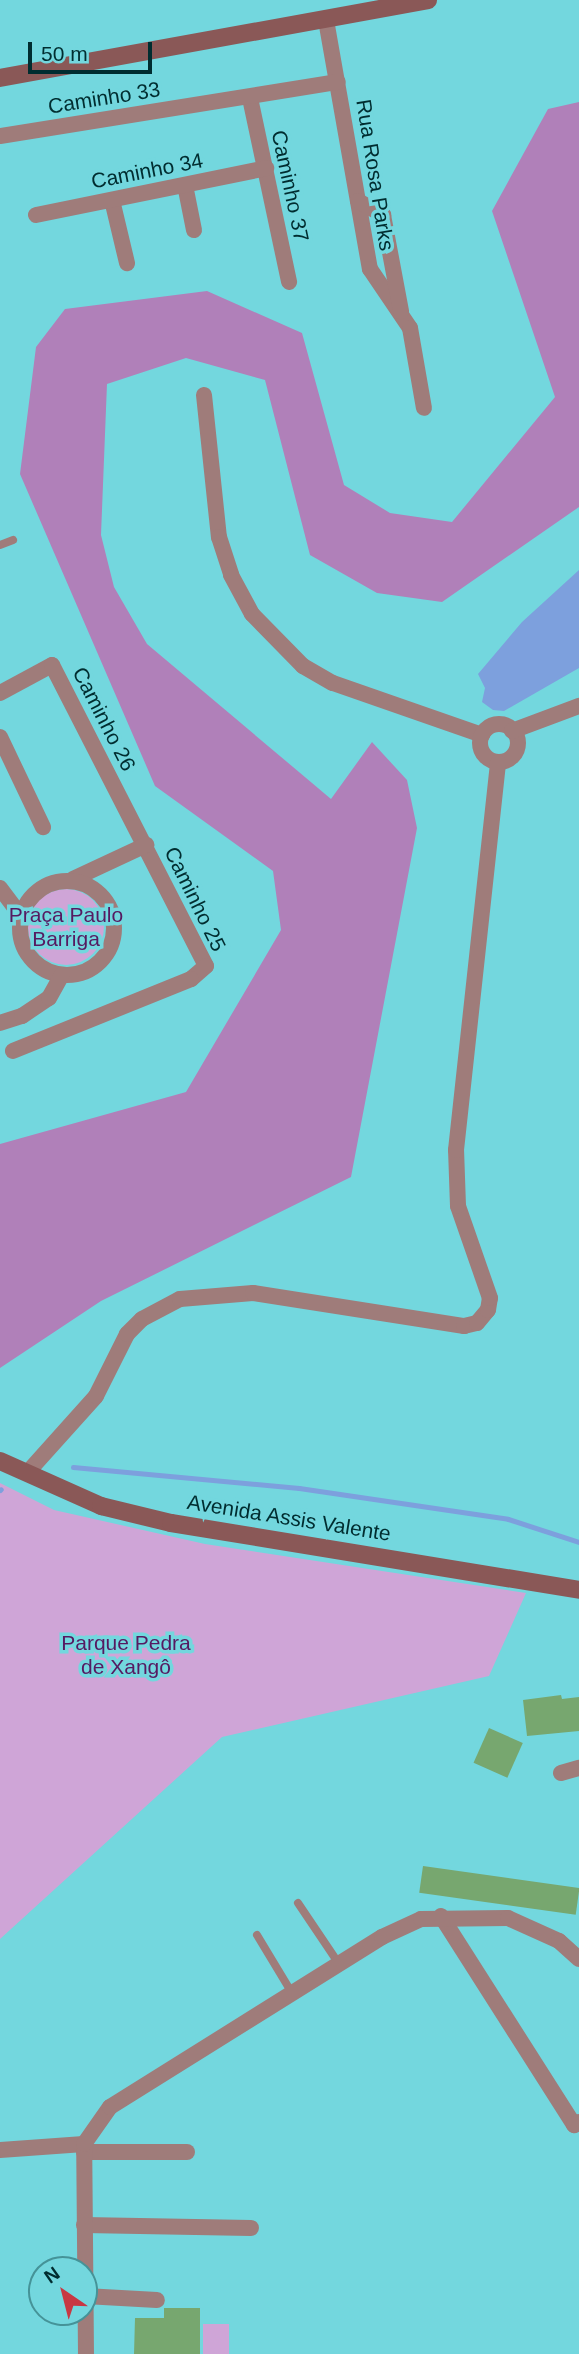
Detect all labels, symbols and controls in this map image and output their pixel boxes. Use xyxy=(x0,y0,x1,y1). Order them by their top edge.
scale bar xyxy=(32,28,156,72)
text: 50 m xyxy=(41,42,88,65)
street label: Caminho 33 xyxy=(46,77,162,119)
street label: Rua Rosa Parks xyxy=(351,98,399,252)
street label: Caminho 37 xyxy=(266,128,314,244)
street label: Caminho 34 xyxy=(89,148,205,194)
street label: Caminho 26 xyxy=(67,663,141,775)
street label: Caminho 25 xyxy=(159,843,231,955)
park label: Praça Paulo Barriga xyxy=(9,902,123,952)
street label: Avenida Assis Valente xyxy=(185,1489,393,1547)
park label: Parque Pedra de Xangô xyxy=(61,1630,191,1680)
north arrow xyxy=(28,2256,98,2326)
text: N xyxy=(40,2262,63,2288)

